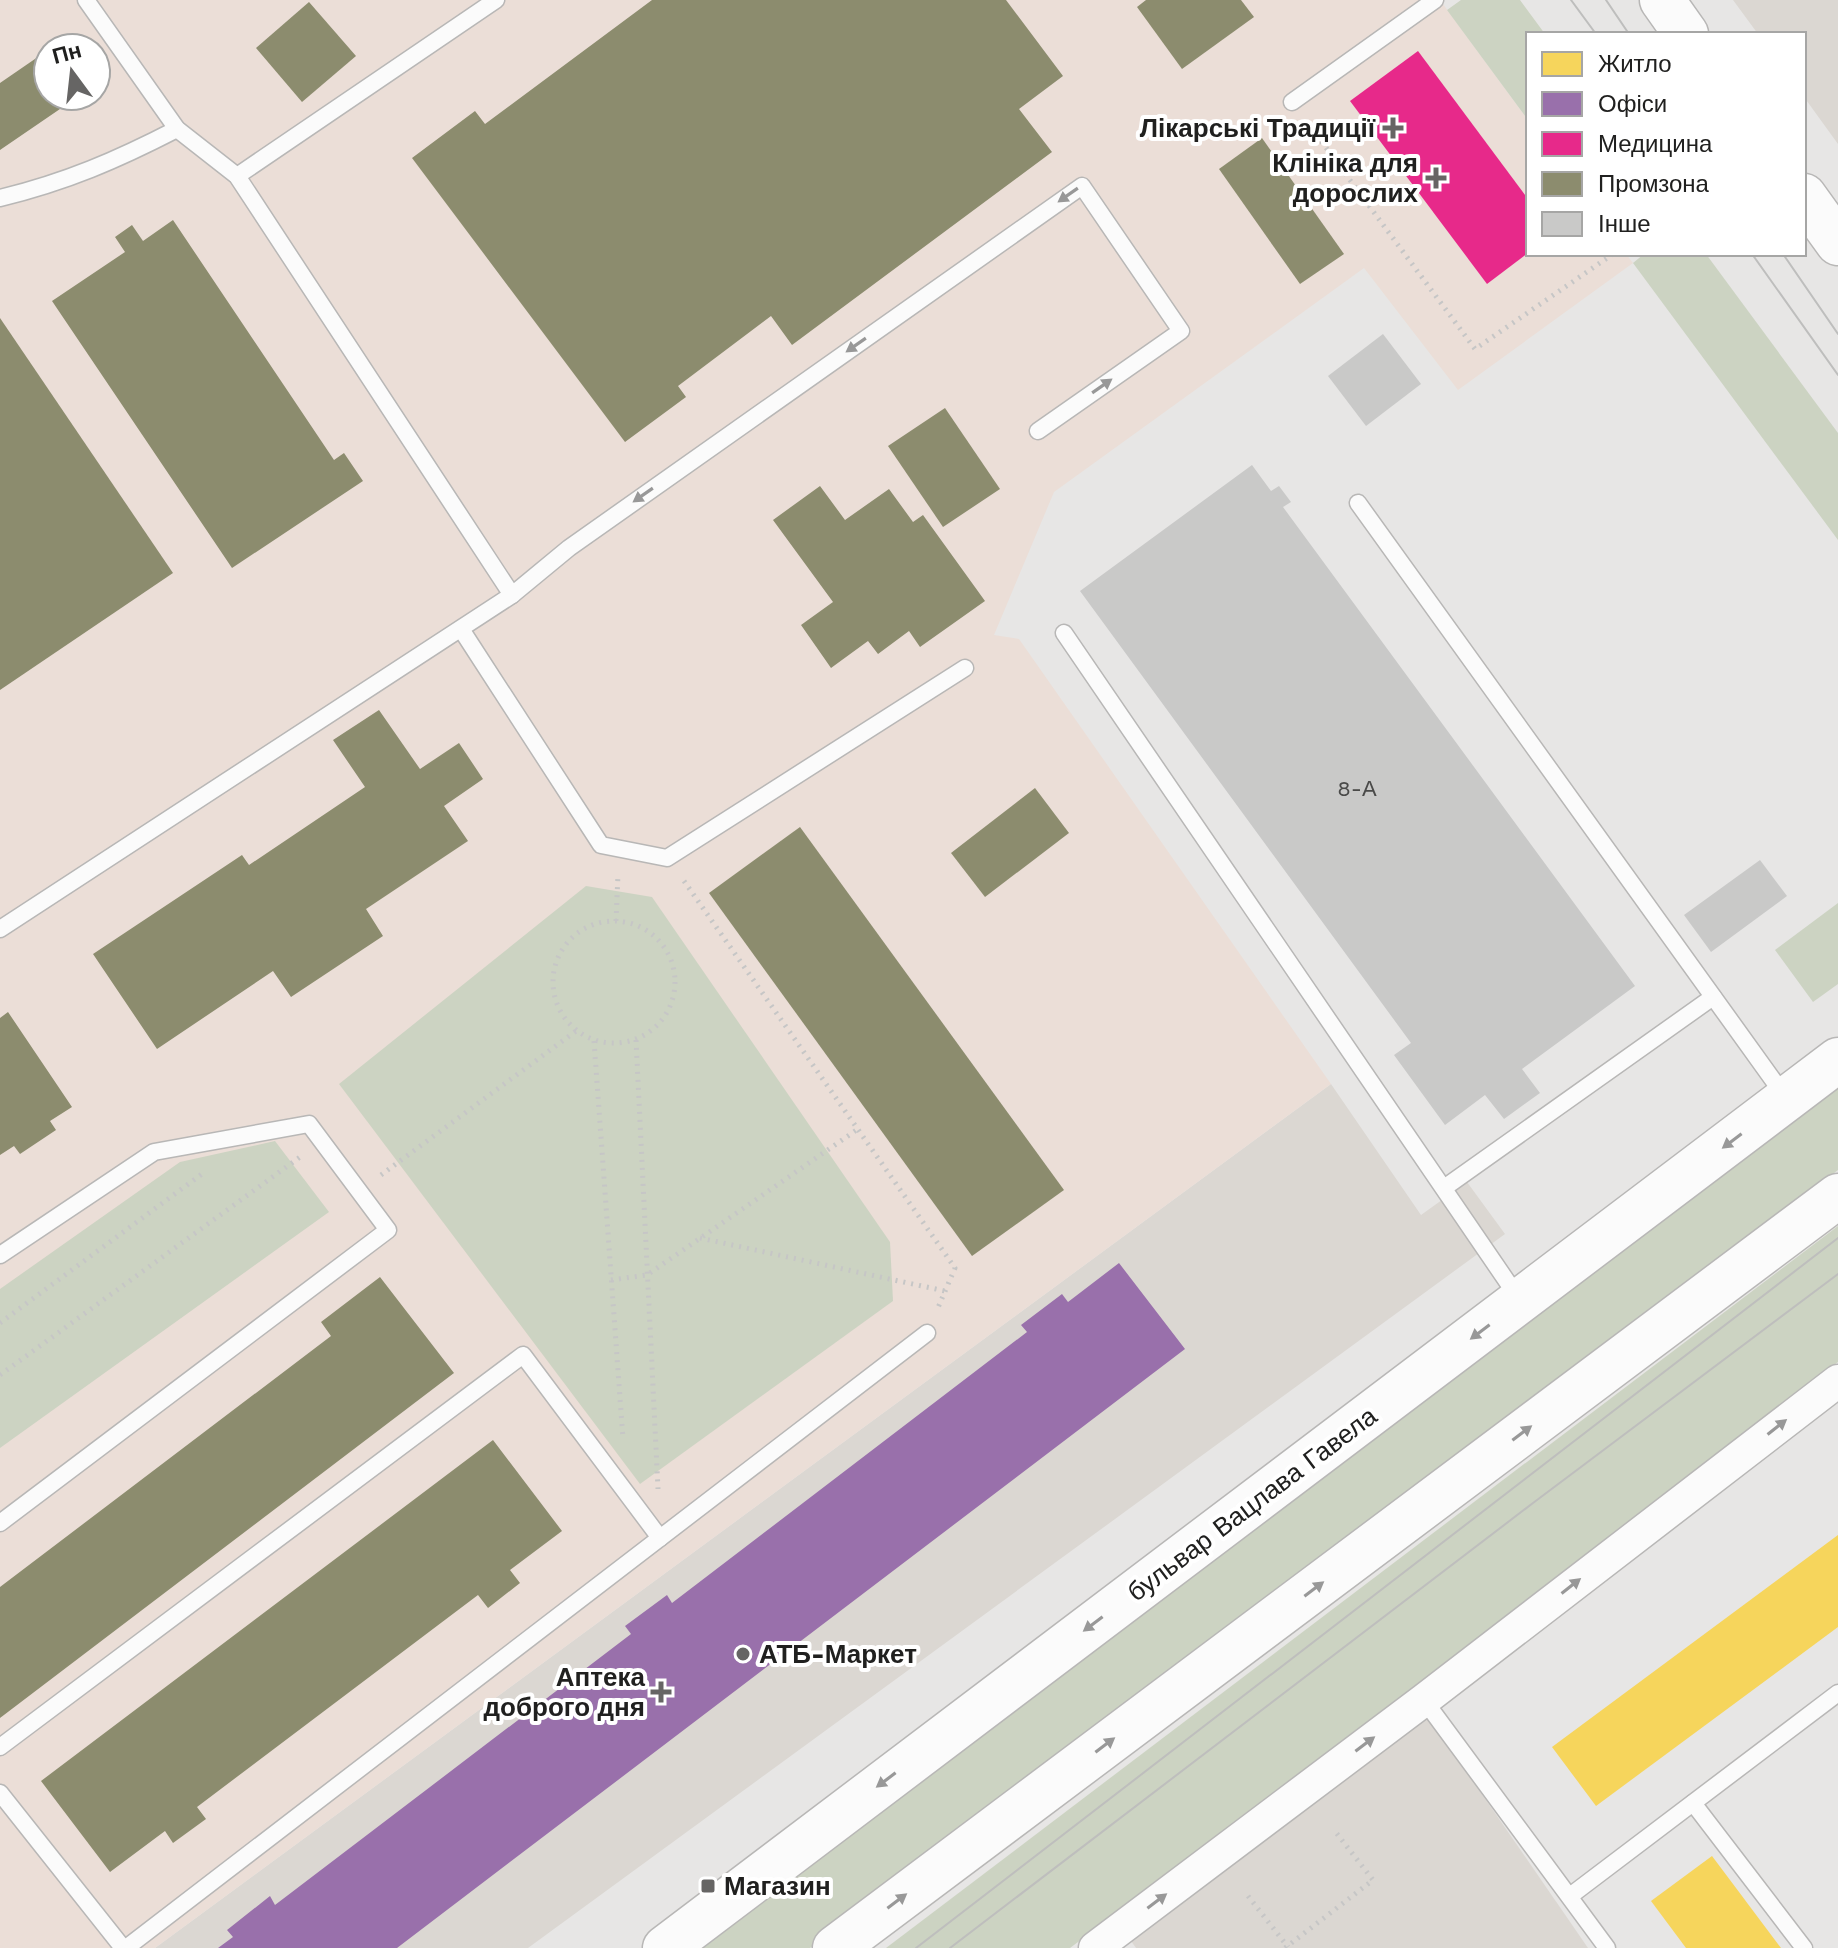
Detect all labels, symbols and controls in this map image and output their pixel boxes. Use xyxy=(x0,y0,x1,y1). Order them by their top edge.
north arrow xyxy=(32,32,112,112)
legend xyxy=(1526,32,1806,256)
text: Пн xyxy=(50,37,84,69)
text: Житло xyxy=(1598,50,1672,78)
text: Офіси xyxy=(1598,90,1667,118)
place label: Лікарські Традиції xyxy=(1140,113,1376,143)
marker: Лікарські Традиції xyxy=(1382,117,1404,139)
text: Медицина xyxy=(1598,130,1713,158)
place label: Клініка для дорослих xyxy=(1272,148,1419,208)
marker: Клініка для дорослих xyxy=(1425,167,1447,189)
text: Промзона xyxy=(1598,170,1710,198)
one-way arrow xyxy=(1058,187,1079,202)
text: Інше xyxy=(1598,210,1651,238)
one-way arrow xyxy=(845,337,866,352)
one-way arrow xyxy=(1092,379,1113,394)
one-way arrow xyxy=(633,487,654,502)
house number: 8-А xyxy=(1337,776,1377,801)
one-way arrow xyxy=(1721,1133,1742,1149)
one-way arrow xyxy=(1470,1324,1490,1340)
street label: бульвар Вацлава Гавела xyxy=(1122,1400,1383,1607)
one-way arrow xyxy=(1767,1420,1787,1436)
one-way arrow xyxy=(1511,1425,1532,1441)
one-way arrow xyxy=(1561,1579,1581,1595)
one-way arrow xyxy=(1303,1581,1324,1597)
one-way arrow xyxy=(1083,1615,1103,1631)
place label: АТБ-Маркет xyxy=(759,1639,917,1669)
marker: АТБ-Маркет xyxy=(734,1645,752,1663)
place label: Аптека доброго дня xyxy=(484,1662,646,1722)
marker: Аптека доброго дня xyxy=(652,1683,670,1701)
one-way arrow xyxy=(1095,1737,1116,1753)
one-way arrow xyxy=(1355,1737,1375,1753)
one-way arrow xyxy=(875,1772,896,1787)
place label: Магазин xyxy=(724,1871,831,1901)
marker: Магазин xyxy=(699,1877,717,1895)
one-way arrow xyxy=(887,1893,908,1909)
one-way arrow xyxy=(1147,1894,1168,1909)

